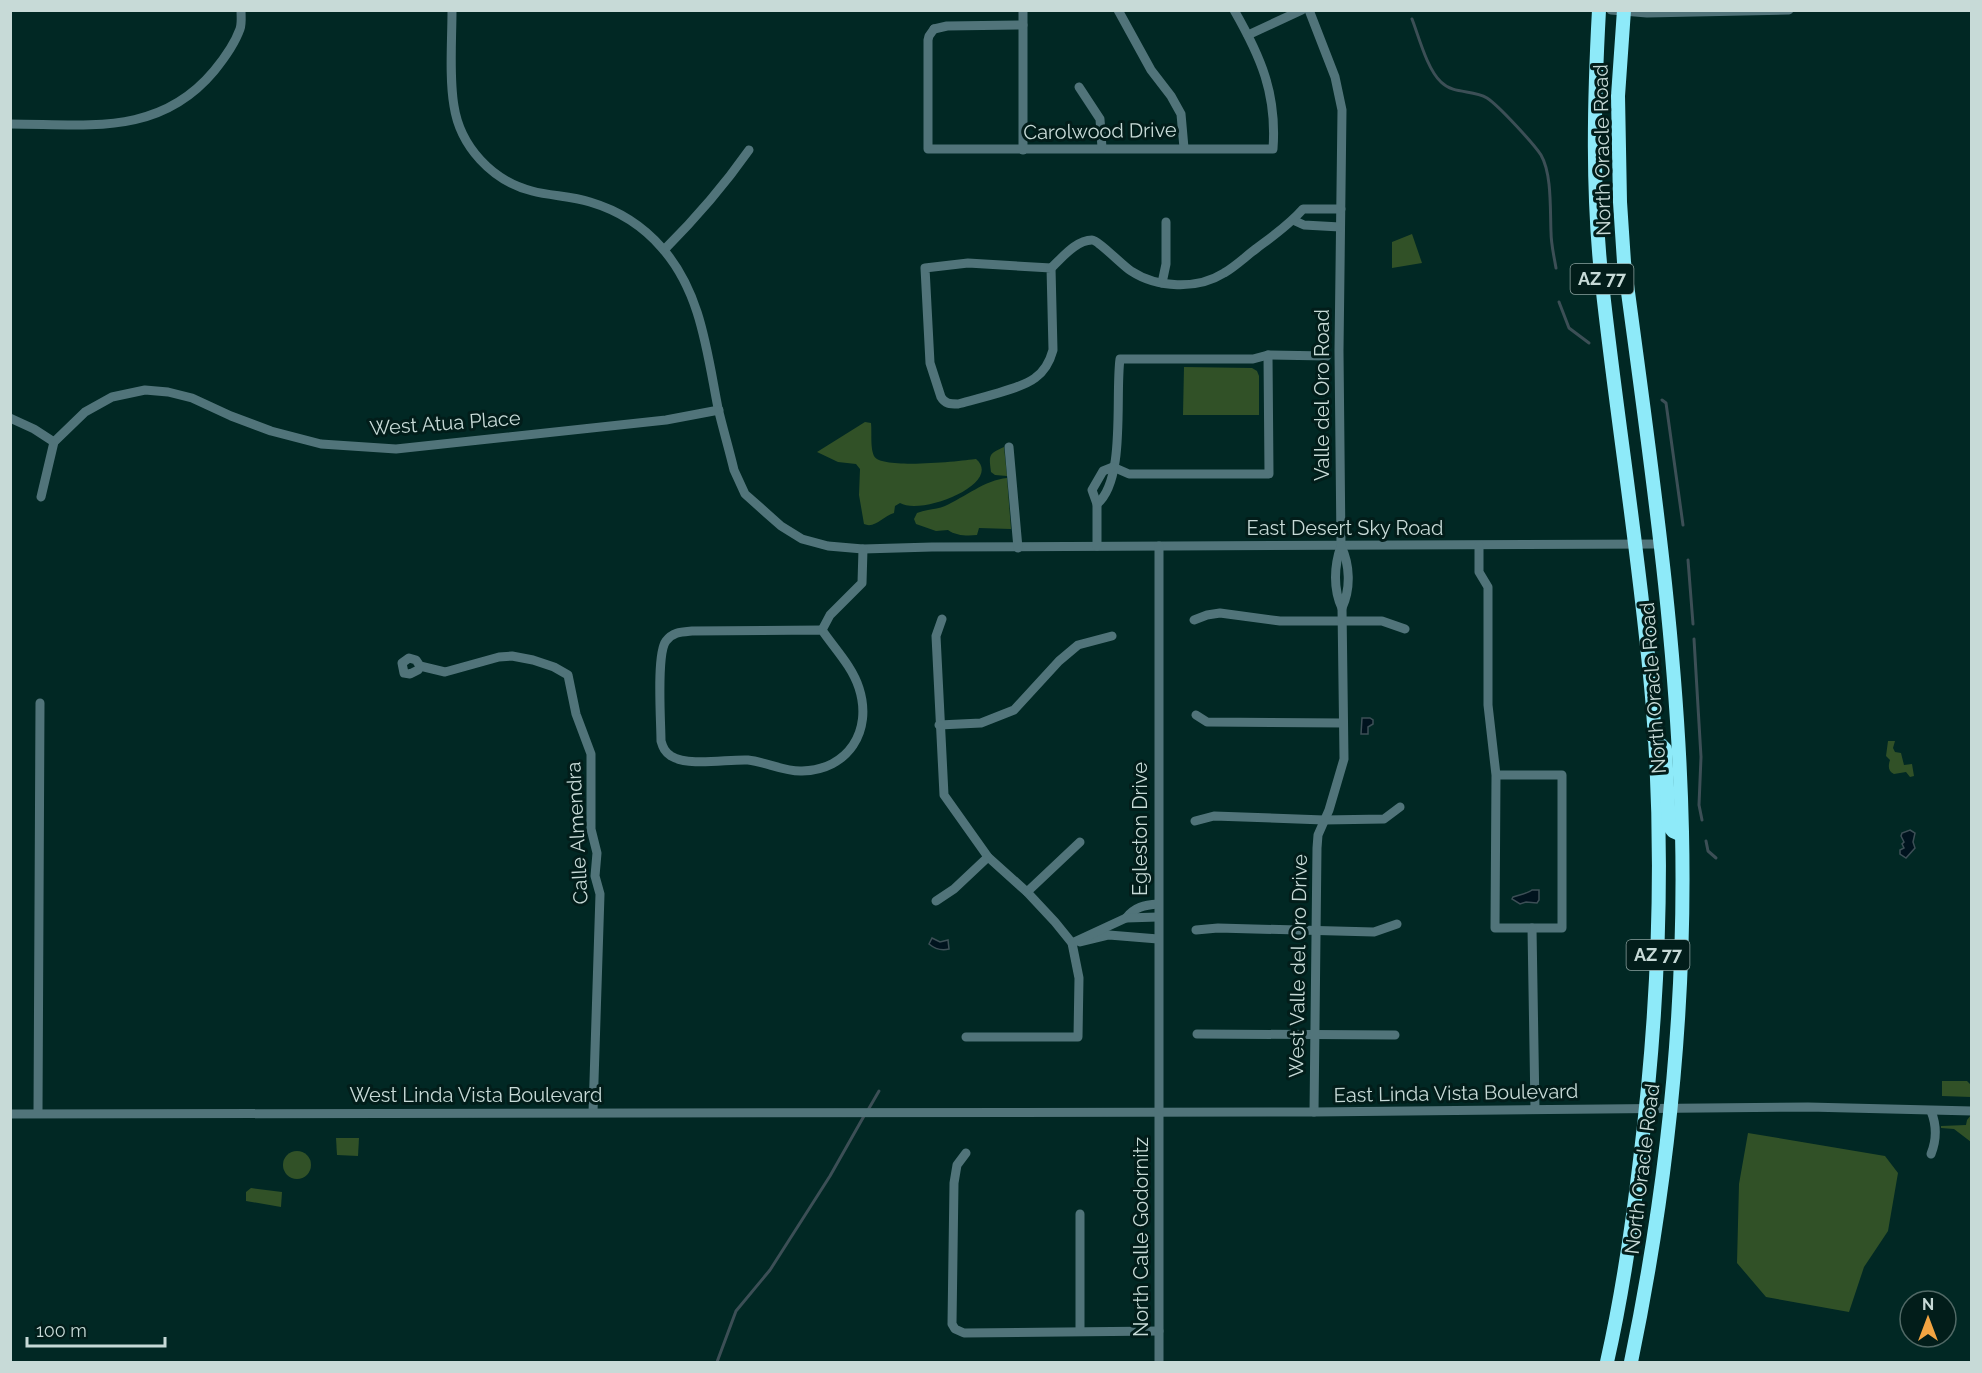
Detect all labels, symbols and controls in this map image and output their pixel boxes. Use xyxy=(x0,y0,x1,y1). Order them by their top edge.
street label: North Oracle Road xyxy=(1589,64,1615,236)
street label: Carolwood Drive xyxy=(1023,118,1177,144)
road number: AZ 77 xyxy=(1570,264,1634,294)
street label: Valle del Oro Road xyxy=(1310,309,1334,481)
street label: West Atua Place xyxy=(369,406,522,440)
street label: East Desert Sky Road xyxy=(1247,516,1443,540)
street label: North Oracle Road xyxy=(1635,602,1671,774)
street label: Calle Almendra xyxy=(561,761,593,905)
street label: Egleston Drive xyxy=(1128,762,1152,896)
street label: West Valle del Oro Drive xyxy=(1284,854,1312,1078)
road number: AZ 77 xyxy=(1626,940,1690,970)
street label: East Linda Vista Boulevard xyxy=(1333,1079,1579,1107)
street label: North Oracle Road xyxy=(1620,1082,1664,1256)
street label: West Linda Vista Boulevard xyxy=(349,1083,603,1107)
street label: North Calle Godornitz xyxy=(1129,1137,1153,1337)
north arrow xyxy=(1898,1289,1958,1349)
text: N xyxy=(1922,1295,1934,1314)
scale bar xyxy=(27,1310,165,1348)
text: 100 m xyxy=(36,1320,87,1341)

